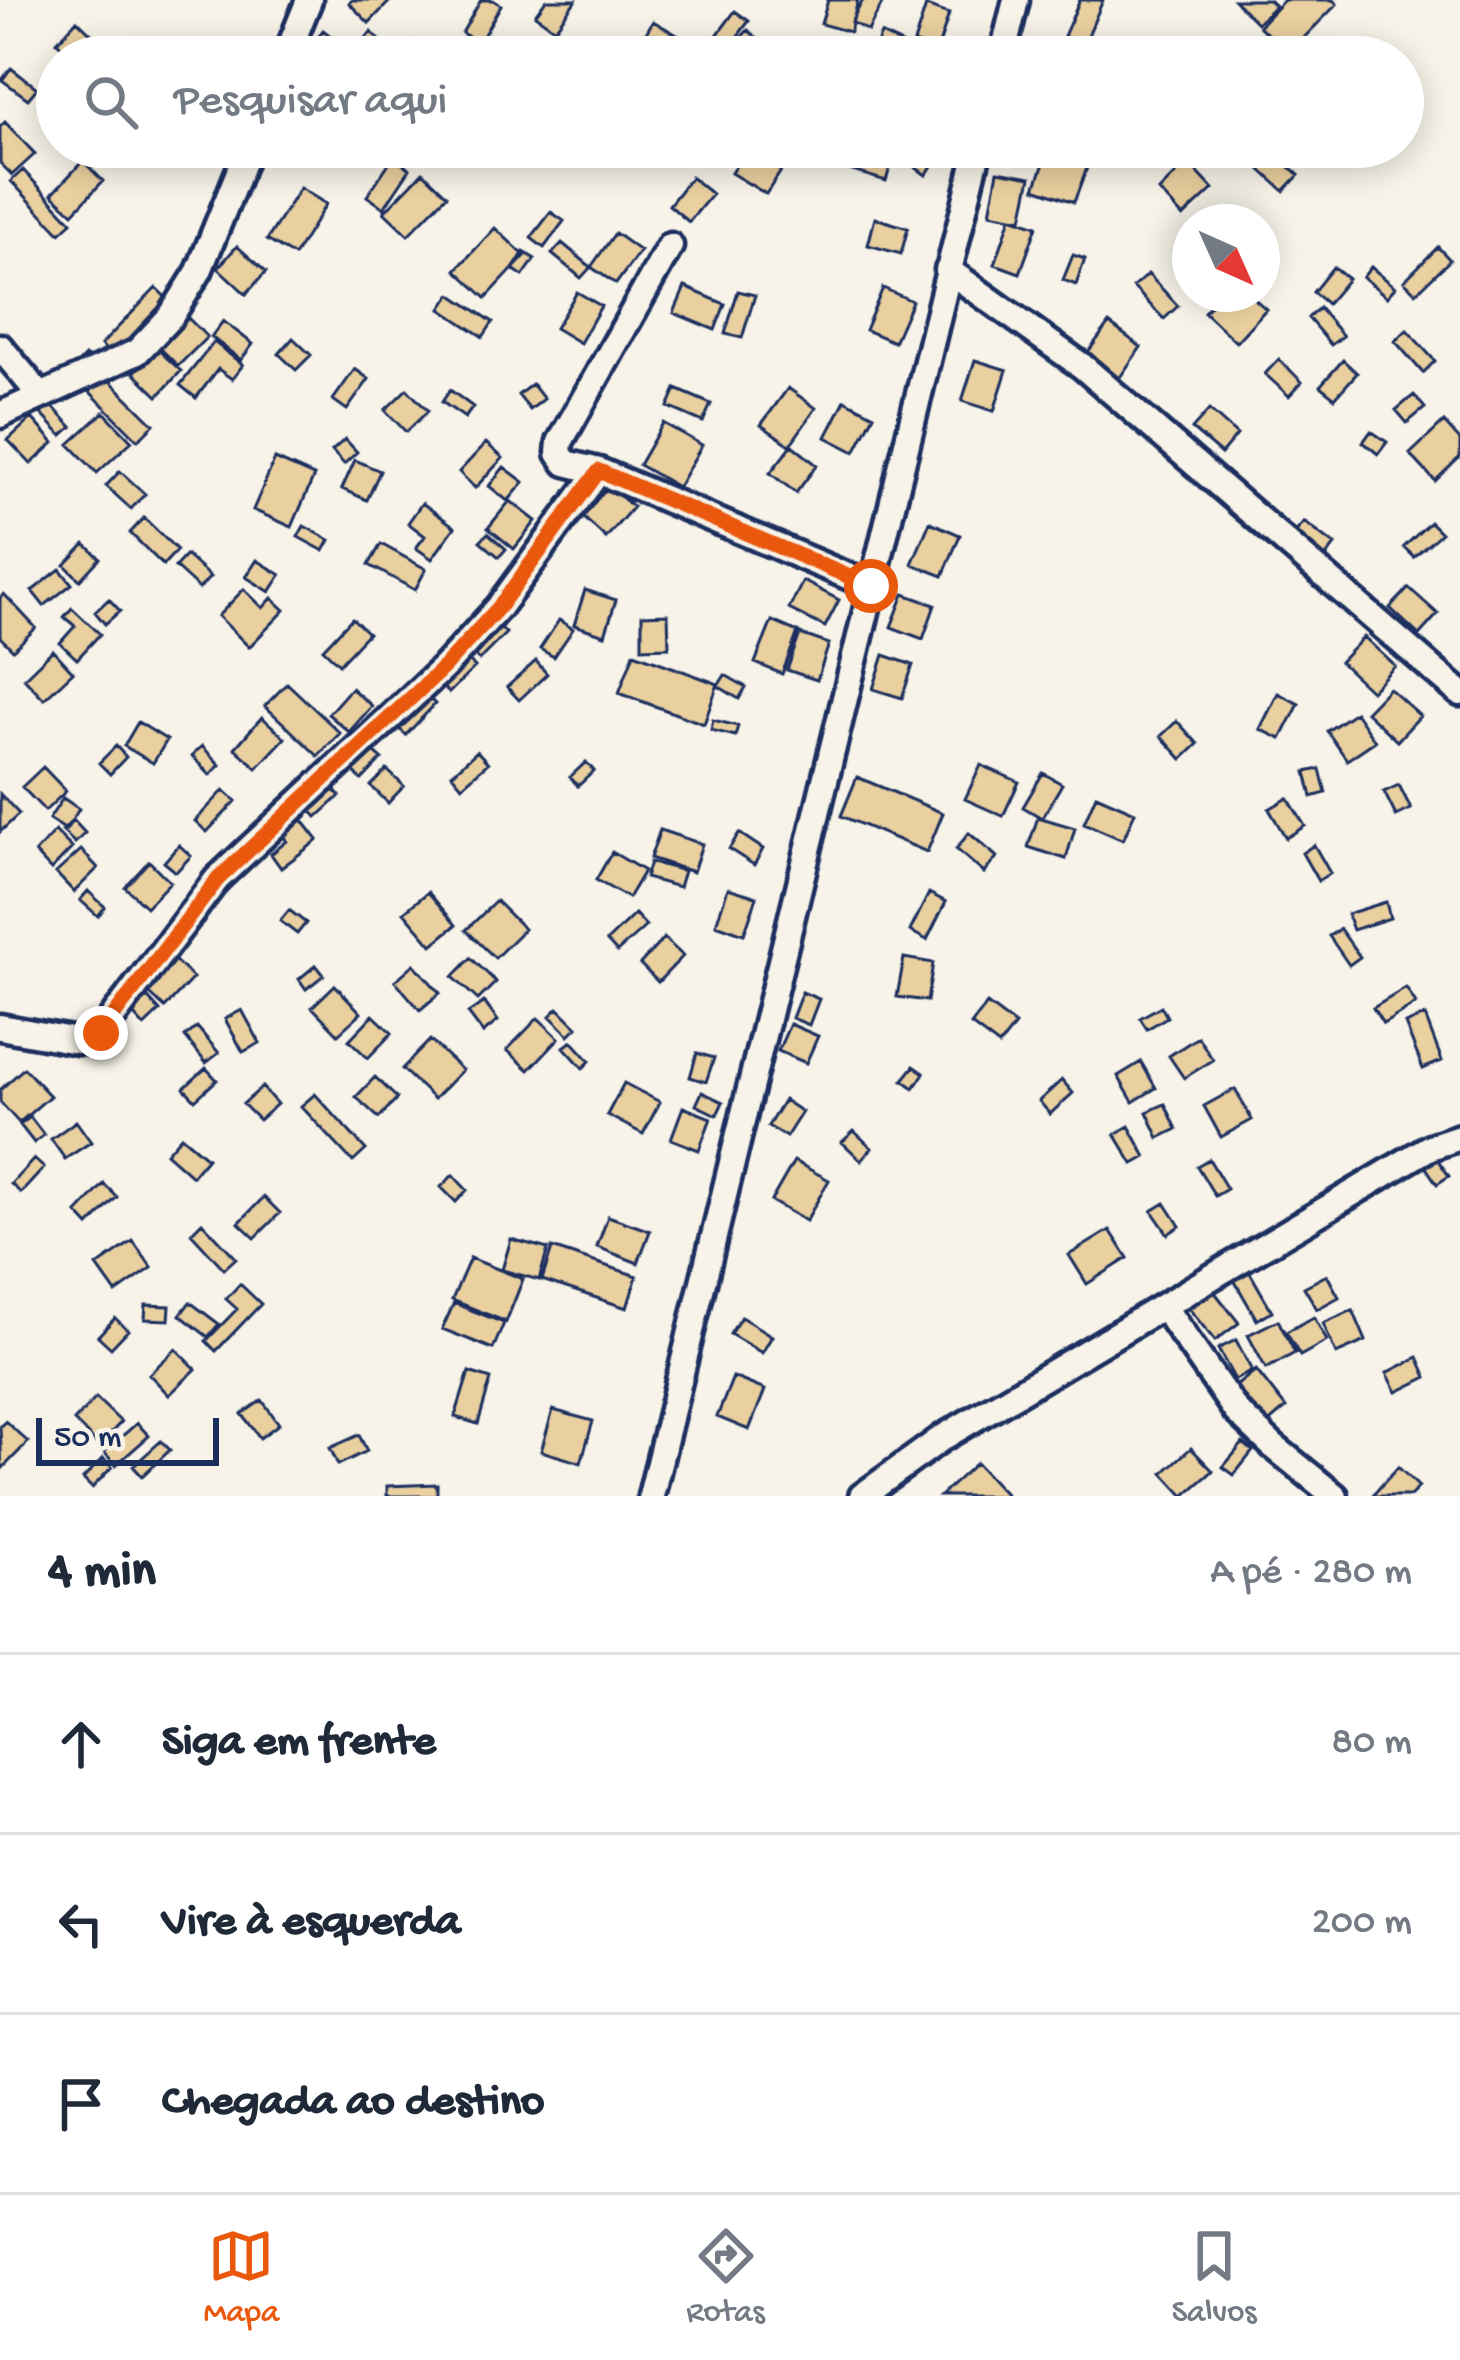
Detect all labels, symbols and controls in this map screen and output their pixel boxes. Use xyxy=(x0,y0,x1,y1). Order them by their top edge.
search box xyxy=(36,36,1424,168)
icon: search xyxy=(78,69,144,135)
text: Pesquisar aqui xyxy=(174,76,447,129)
north arrow xyxy=(1172,204,1280,312)
route start xyxy=(844,559,898,613)
route end xyxy=(74,1006,128,1060)
scale bar xyxy=(36,1412,219,1465)
text: 50 m xyxy=(54,1420,121,1458)
text: 4 min xyxy=(48,1544,156,1604)
text: A pé · 280 m xyxy=(1210,1551,1412,1597)
icon: ahead xyxy=(48,1711,114,1777)
text: Siga em frente xyxy=(162,1717,436,1770)
text: 80 m xyxy=(1332,1721,1412,1767)
icon: left xyxy=(48,1891,114,1957)
text: Vire à esquerda xyxy=(162,1897,461,1950)
text: 200 m xyxy=(1312,1901,1412,1947)
icon: arrive xyxy=(48,2071,114,2137)
text: Chegada ao destino xyxy=(162,2077,544,2130)
tab: Mapa xyxy=(204,2223,279,2333)
tab: Rotas xyxy=(686,2223,765,2333)
tab: Salvos xyxy=(1172,2223,1256,2333)

